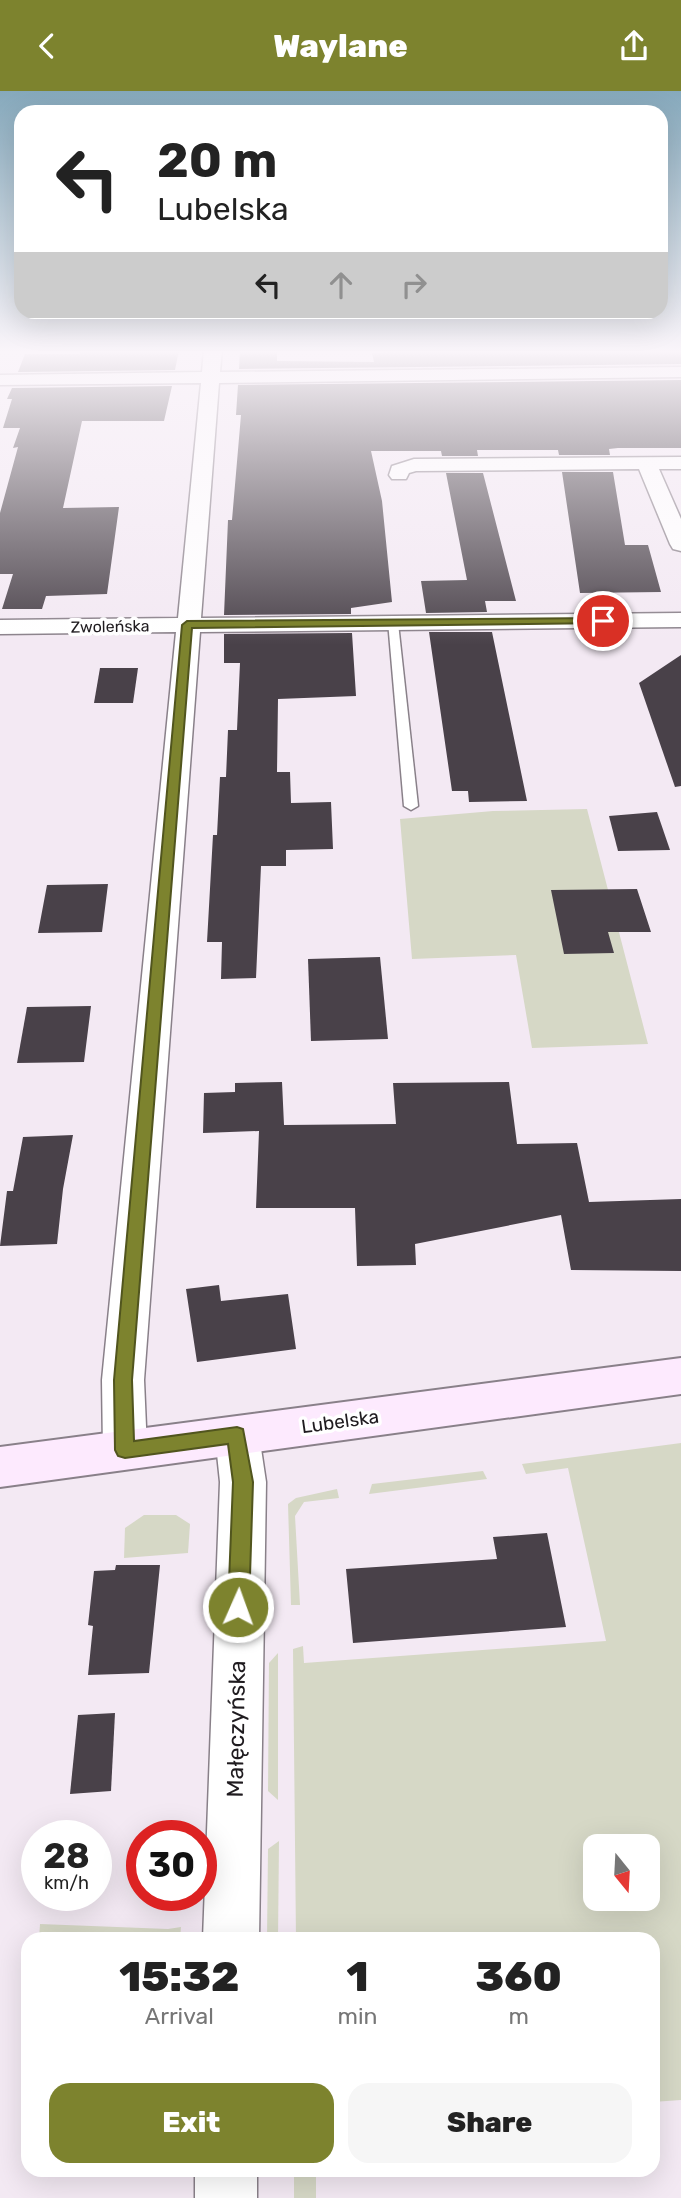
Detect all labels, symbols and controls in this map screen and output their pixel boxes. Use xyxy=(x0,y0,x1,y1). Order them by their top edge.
icon: back xyxy=(28,27,66,65)
text: Waylane xyxy=(273,27,408,65)
icon: share xyxy=(615,27,653,65)
text: 20 m xyxy=(157,131,278,189)
icon: left xyxy=(42,133,133,224)
text: Lubelska xyxy=(157,190,289,228)
icon: left xyxy=(249,266,287,304)
icon: ahead xyxy=(322,266,360,304)
icon: right xyxy=(395,266,433,304)
pin xyxy=(573,591,633,651)
icon: arrive xyxy=(584,602,622,640)
street label: Zwoleńska xyxy=(70,616,150,637)
street label: Lubelska xyxy=(300,1405,380,1438)
position arrow xyxy=(201,1570,275,1644)
street label: Małęczyńska xyxy=(221,1660,251,1798)
speed limit sign: 30 xyxy=(126,1820,217,1911)
north arrow xyxy=(583,1834,660,1911)
map controls xyxy=(583,1834,660,1911)
text: 28 xyxy=(43,1835,90,1877)
text: km/h xyxy=(44,1872,89,1894)
text: 15:32 xyxy=(119,1952,239,2002)
text: 1 xyxy=(346,1952,369,2002)
text: 360 xyxy=(476,1952,562,2002)
text: Arrival xyxy=(145,2002,214,2030)
text: min xyxy=(338,2002,377,2030)
text: m xyxy=(508,2002,529,2030)
button: Exit xyxy=(49,2083,334,2163)
button: Share xyxy=(348,2083,632,2163)

